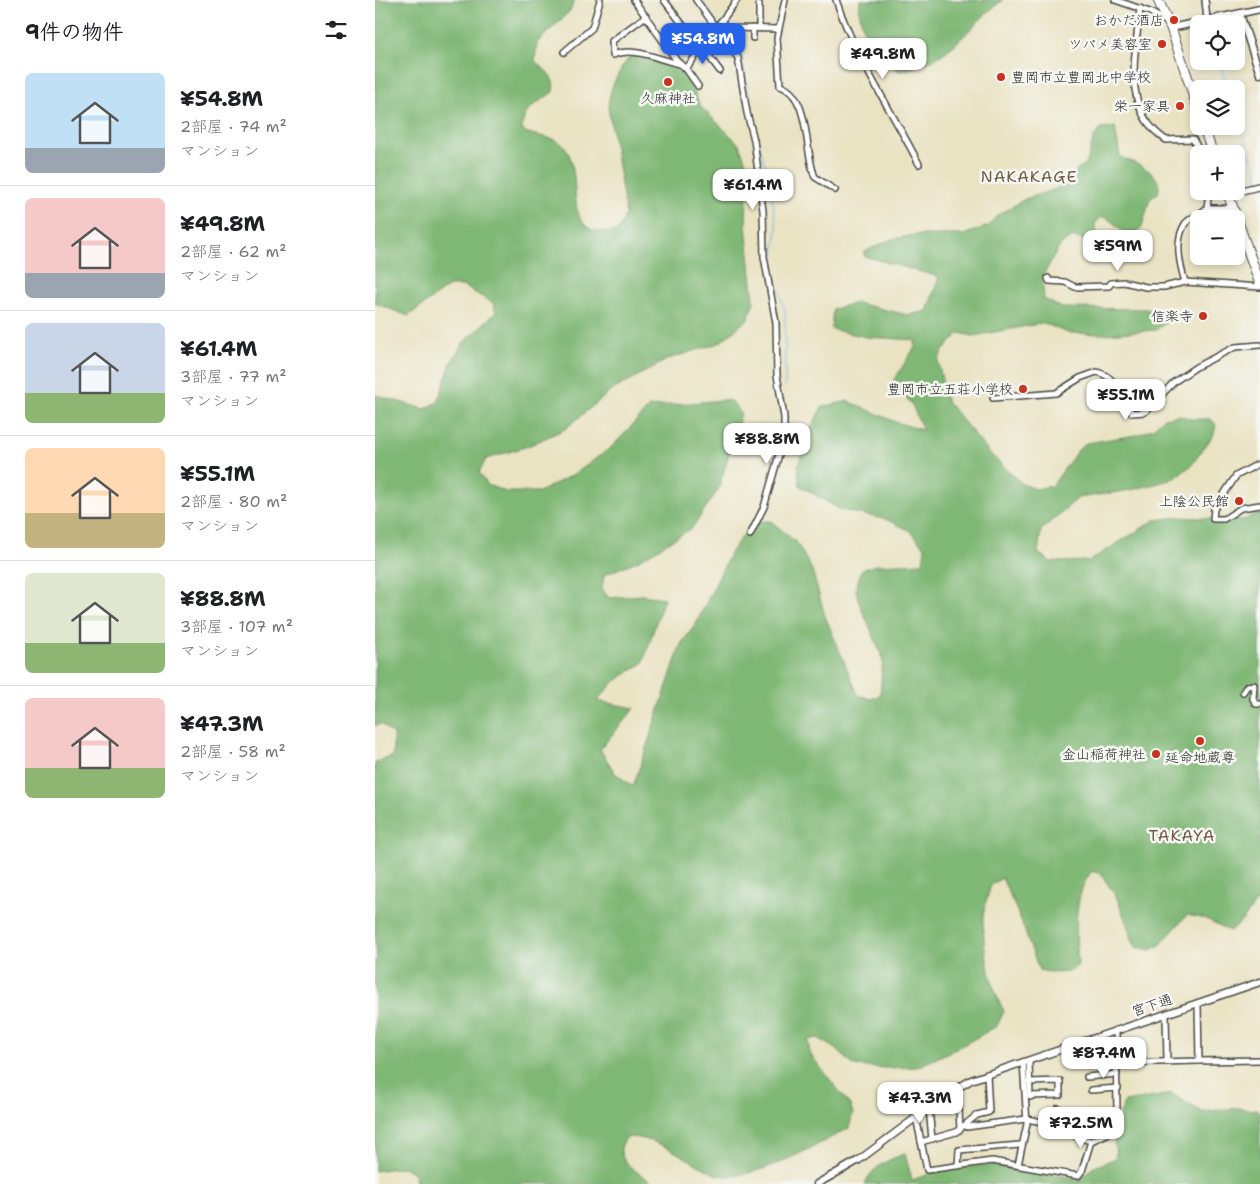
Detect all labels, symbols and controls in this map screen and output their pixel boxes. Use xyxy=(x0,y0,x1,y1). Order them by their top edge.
place label: おかだ酒店 xyxy=(1094,11,1164,29)
marker: おかだ酒店 xyxy=(1168,14,1180,26)
map controls xyxy=(1190,15,1245,265)
button: locate xyxy=(1190,15,1245,70)
icon: filters xyxy=(322,16,350,44)
text: 9件の物件 xyxy=(25,18,124,46)
pin: ¥54.8M xyxy=(662,22,744,65)
text: ¥54.8M xyxy=(671,28,735,49)
place label: ツバメ美容室 xyxy=(1068,35,1152,53)
pin: ¥49.8M xyxy=(842,38,924,80)
marker: ツバメ美容室 xyxy=(1156,38,1168,50)
text: ¥49.8M xyxy=(851,43,915,64)
place label: 豊岡市立豊岡北中学校 xyxy=(1011,68,1151,86)
marker: 豊岡市立豊岡北中学校 xyxy=(995,71,1007,83)
marker: 久麻神社 xyxy=(662,76,674,88)
button: layers xyxy=(1190,80,1245,135)
text: ¥54.8M xyxy=(180,85,263,113)
place label: 久麻神社 xyxy=(640,89,696,107)
icon: home xyxy=(65,93,125,153)
place label: 栄一家具 xyxy=(1114,97,1170,115)
marker: 栄一家具 xyxy=(1174,100,1186,112)
text: 2部屋 · 74 m² xyxy=(180,116,287,137)
text: マンション xyxy=(180,140,259,161)
button: + xyxy=(1190,145,1245,200)
district label: NAKAKAGE xyxy=(981,166,1077,187)
pin: ¥61.4M xyxy=(712,168,794,211)
text: ¥61.4M xyxy=(724,174,782,195)
text: ¥49.8M xyxy=(180,210,265,238)
button: − xyxy=(1190,210,1245,265)
icon: home xyxy=(65,218,125,278)
pin: ¥59M xyxy=(1088,230,1148,272)
text: ¥59M xyxy=(1094,235,1142,256)
text: 2部屋 · 62 m² xyxy=(180,241,287,262)
text: マンション xyxy=(180,265,259,286)
place label: 信楽寺 xyxy=(1151,307,1193,325)
marker: 信楽寺 xyxy=(1197,310,1209,322)
text: ¥61.4M xyxy=(180,335,257,363)
icon: home xyxy=(65,343,125,403)
text: 3部屋 · 77 m² xyxy=(180,366,287,387)
pin: ¥55.1M xyxy=(1085,378,1167,421)
place label: 豊岡市立五荘小学校 xyxy=(887,380,1013,398)
marker: 豊岡市立五荘小学校 xyxy=(1017,383,1029,395)
text: ¥55.1M xyxy=(1097,384,1155,405)
text: マンション xyxy=(180,390,259,411)
pin: ¥88.8M xyxy=(726,422,808,465)
text: ¥88.8M xyxy=(734,428,800,449)
text: ¥55.1M xyxy=(180,460,255,488)
icon: home xyxy=(65,468,125,528)
text: 2部屋 · 80 m² xyxy=(180,491,287,512)
place label: 上陰公民館 xyxy=(1159,492,1229,510)
marker: 上陰公民館 xyxy=(1233,495,1245,507)
text: マンション xyxy=(180,515,259,536)
text: ¥88.8M xyxy=(180,585,266,613)
icon: home xyxy=(65,593,125,653)
text: 3部屋 · 107 m² xyxy=(180,616,293,637)
text: マンション xyxy=(180,640,259,661)
text: ¥47.3M xyxy=(180,710,263,738)
icon: home xyxy=(65,718,125,778)
marker: 延命地蔵尊 xyxy=(1194,735,1206,747)
text: 2部屋 · 58 m² xyxy=(180,741,286,762)
place label: 金山稲荷神社 xyxy=(1062,745,1146,763)
marker: 金山稲荷神社 xyxy=(1150,748,1162,760)
place label: 延命地蔵尊 xyxy=(1165,748,1235,766)
text: マンション xyxy=(180,765,259,786)
district label: TAKAYA xyxy=(1149,825,1215,846)
street label: 宮下通 xyxy=(1129,990,1175,1020)
pin: ¥87.4M xyxy=(1063,1036,1145,1079)
text: ¥87.4M xyxy=(1072,1042,1136,1063)
pin: ¥47.3M xyxy=(879,1082,961,1124)
text: ¥47.3M xyxy=(888,1087,952,1108)
pin: ¥72.5M xyxy=(1040,1106,1122,1149)
text: ¥72.5M xyxy=(1049,1112,1113,1133)

